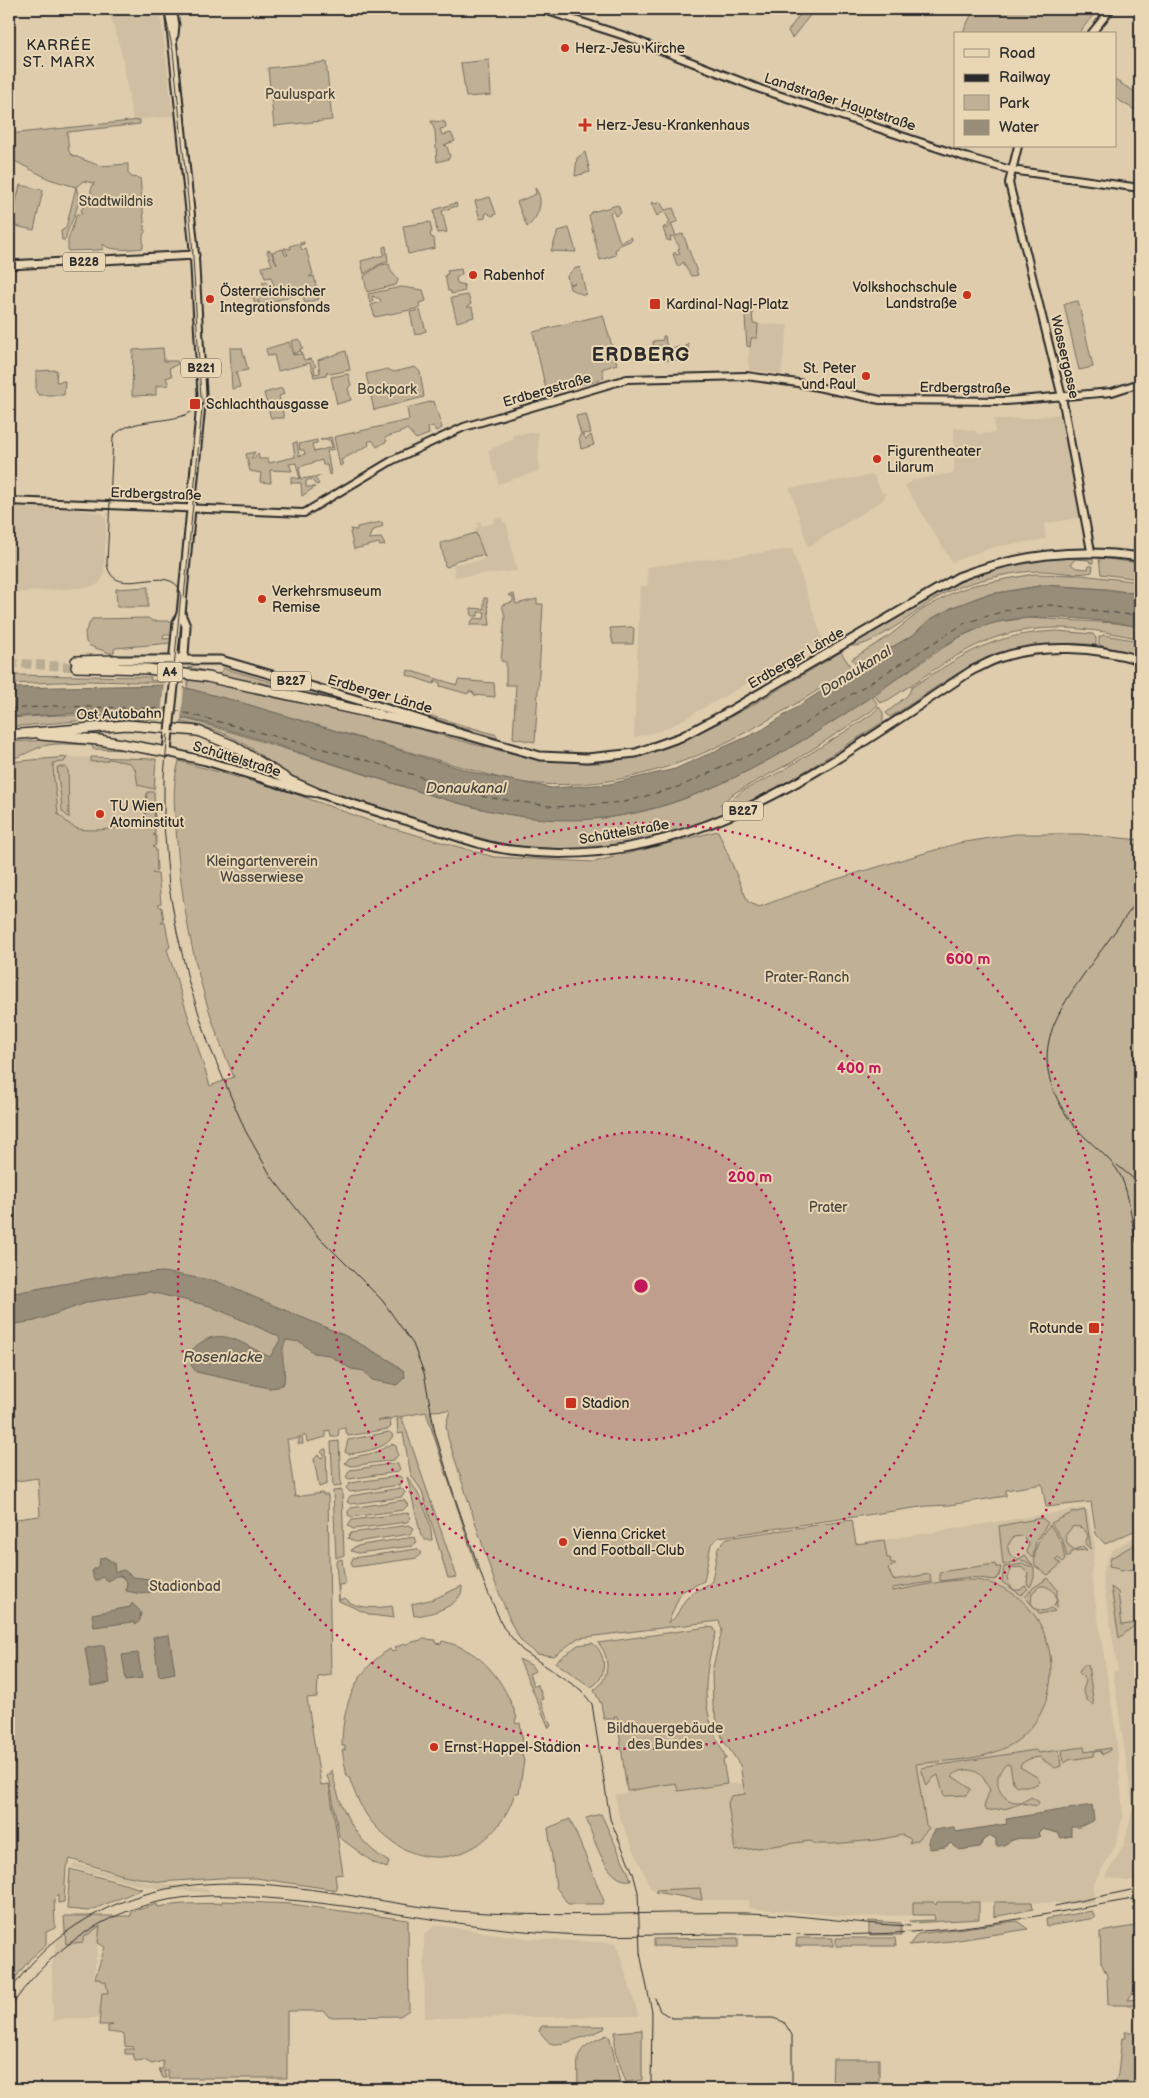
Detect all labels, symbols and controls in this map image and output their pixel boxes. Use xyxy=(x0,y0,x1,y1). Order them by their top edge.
legend xyxy=(954,32,1116,148)
district label: KARRÉE ST. MARX xyxy=(23,36,95,72)
place label: Herz-Jesu Kirche xyxy=(575,40,685,57)
marker: Herz-Jesu Kirche xyxy=(559,42,571,54)
text: Road xyxy=(999,44,1035,63)
text: Railway xyxy=(999,68,1050,87)
street label: Landstraßer Hauptstraße xyxy=(762,69,918,135)
park label: Pauluspark xyxy=(265,86,335,103)
text: Park xyxy=(999,94,1030,113)
place label: Herz-Jesu-Krankenhaus xyxy=(596,117,750,134)
marker: Herz-Jesu-Krankenhaus xyxy=(578,118,592,132)
text: Water xyxy=(999,118,1039,137)
park label: Stadtwildnis xyxy=(79,193,153,210)
road number: B228 xyxy=(63,252,105,272)
place label: Rabenhof xyxy=(483,267,546,284)
marker: Rabenhof xyxy=(467,269,479,281)
place label: Volkshochschule Landstraße xyxy=(853,279,957,312)
place label: Österreichischer Integrationsfonds xyxy=(220,282,330,316)
marker: Volkshochschule Landstraße xyxy=(961,289,973,301)
marker: Österreichischer Integrationsfonds xyxy=(204,293,216,305)
place label: Kardinal-Nagl-Platz xyxy=(666,296,789,313)
marker: Kardinal-Nagl-Platz xyxy=(648,297,662,311)
street label: Wassergasse xyxy=(1047,314,1083,400)
district label: ERDBERG xyxy=(592,344,690,367)
road number: B221 xyxy=(181,358,221,378)
place label: St. Peter und Paul xyxy=(801,360,857,393)
street label: Erdbergstraße xyxy=(501,369,593,411)
marker: St. Peter und Paul xyxy=(860,370,872,382)
street label: Erdbergstraße xyxy=(919,379,1011,397)
park label: Bockpark xyxy=(357,381,417,398)
place label: Schlachthausgasse xyxy=(206,396,329,413)
marker: Schlachthausgasse xyxy=(188,397,202,411)
place label: Figurentheater Lilarum xyxy=(887,443,982,476)
marker: Figurentheater Lilarum xyxy=(871,453,883,465)
street label: Erdbergstraße xyxy=(110,484,202,504)
place label: Verkehrsmuseum Remise xyxy=(272,583,381,616)
marker: Verkehrsmuseum Remise xyxy=(256,593,268,605)
street label: Erdberger Lände xyxy=(745,624,847,692)
water label: Donaukanal xyxy=(817,641,896,700)
road number: A4 xyxy=(158,662,182,682)
road number: B227 xyxy=(271,671,311,690)
street label: Erdberger Lände xyxy=(326,671,434,717)
street label: Ost Autobahn xyxy=(76,705,162,723)
street label: Schüttelstraße xyxy=(191,738,283,780)
water label: Donaukanal xyxy=(426,779,507,798)
place label: TU Wien Atominstitut xyxy=(110,798,185,831)
road number: B227 xyxy=(723,801,763,820)
marker: TU Wien Atominstitut xyxy=(94,808,106,820)
street label: Schüttelstraße xyxy=(578,816,670,848)
park label: Kleingartenverein Wasserwiese xyxy=(206,853,318,886)
text: 600 m xyxy=(946,950,991,969)
park label: Prater-Ranch xyxy=(765,969,849,986)
text: 400 m xyxy=(837,1059,881,1078)
text: 200 m xyxy=(728,1168,772,1187)
park label: Prater xyxy=(809,1199,848,1216)
centre of rings xyxy=(632,1277,650,1295)
place label: Rotunde xyxy=(1029,1320,1083,1337)
marker: Rotunde xyxy=(1087,1321,1101,1335)
water label: Rosenlacke xyxy=(183,1348,263,1367)
place label: Stadion xyxy=(582,1395,630,1412)
marker: Stadion xyxy=(564,1396,578,1410)
place label: Vienna Cricket and Football-Club xyxy=(573,1526,685,1559)
marker: Vienna Cricket and Football-Club xyxy=(557,1536,569,1548)
park label: Stadionbad xyxy=(149,1578,221,1595)
park label: Bildhauergebäude des Bundes xyxy=(607,1720,723,1753)
place label: Ernst-Happel-Stadion xyxy=(444,1739,581,1756)
marker: Ernst-Happel-Stadion xyxy=(428,1741,440,1753)

